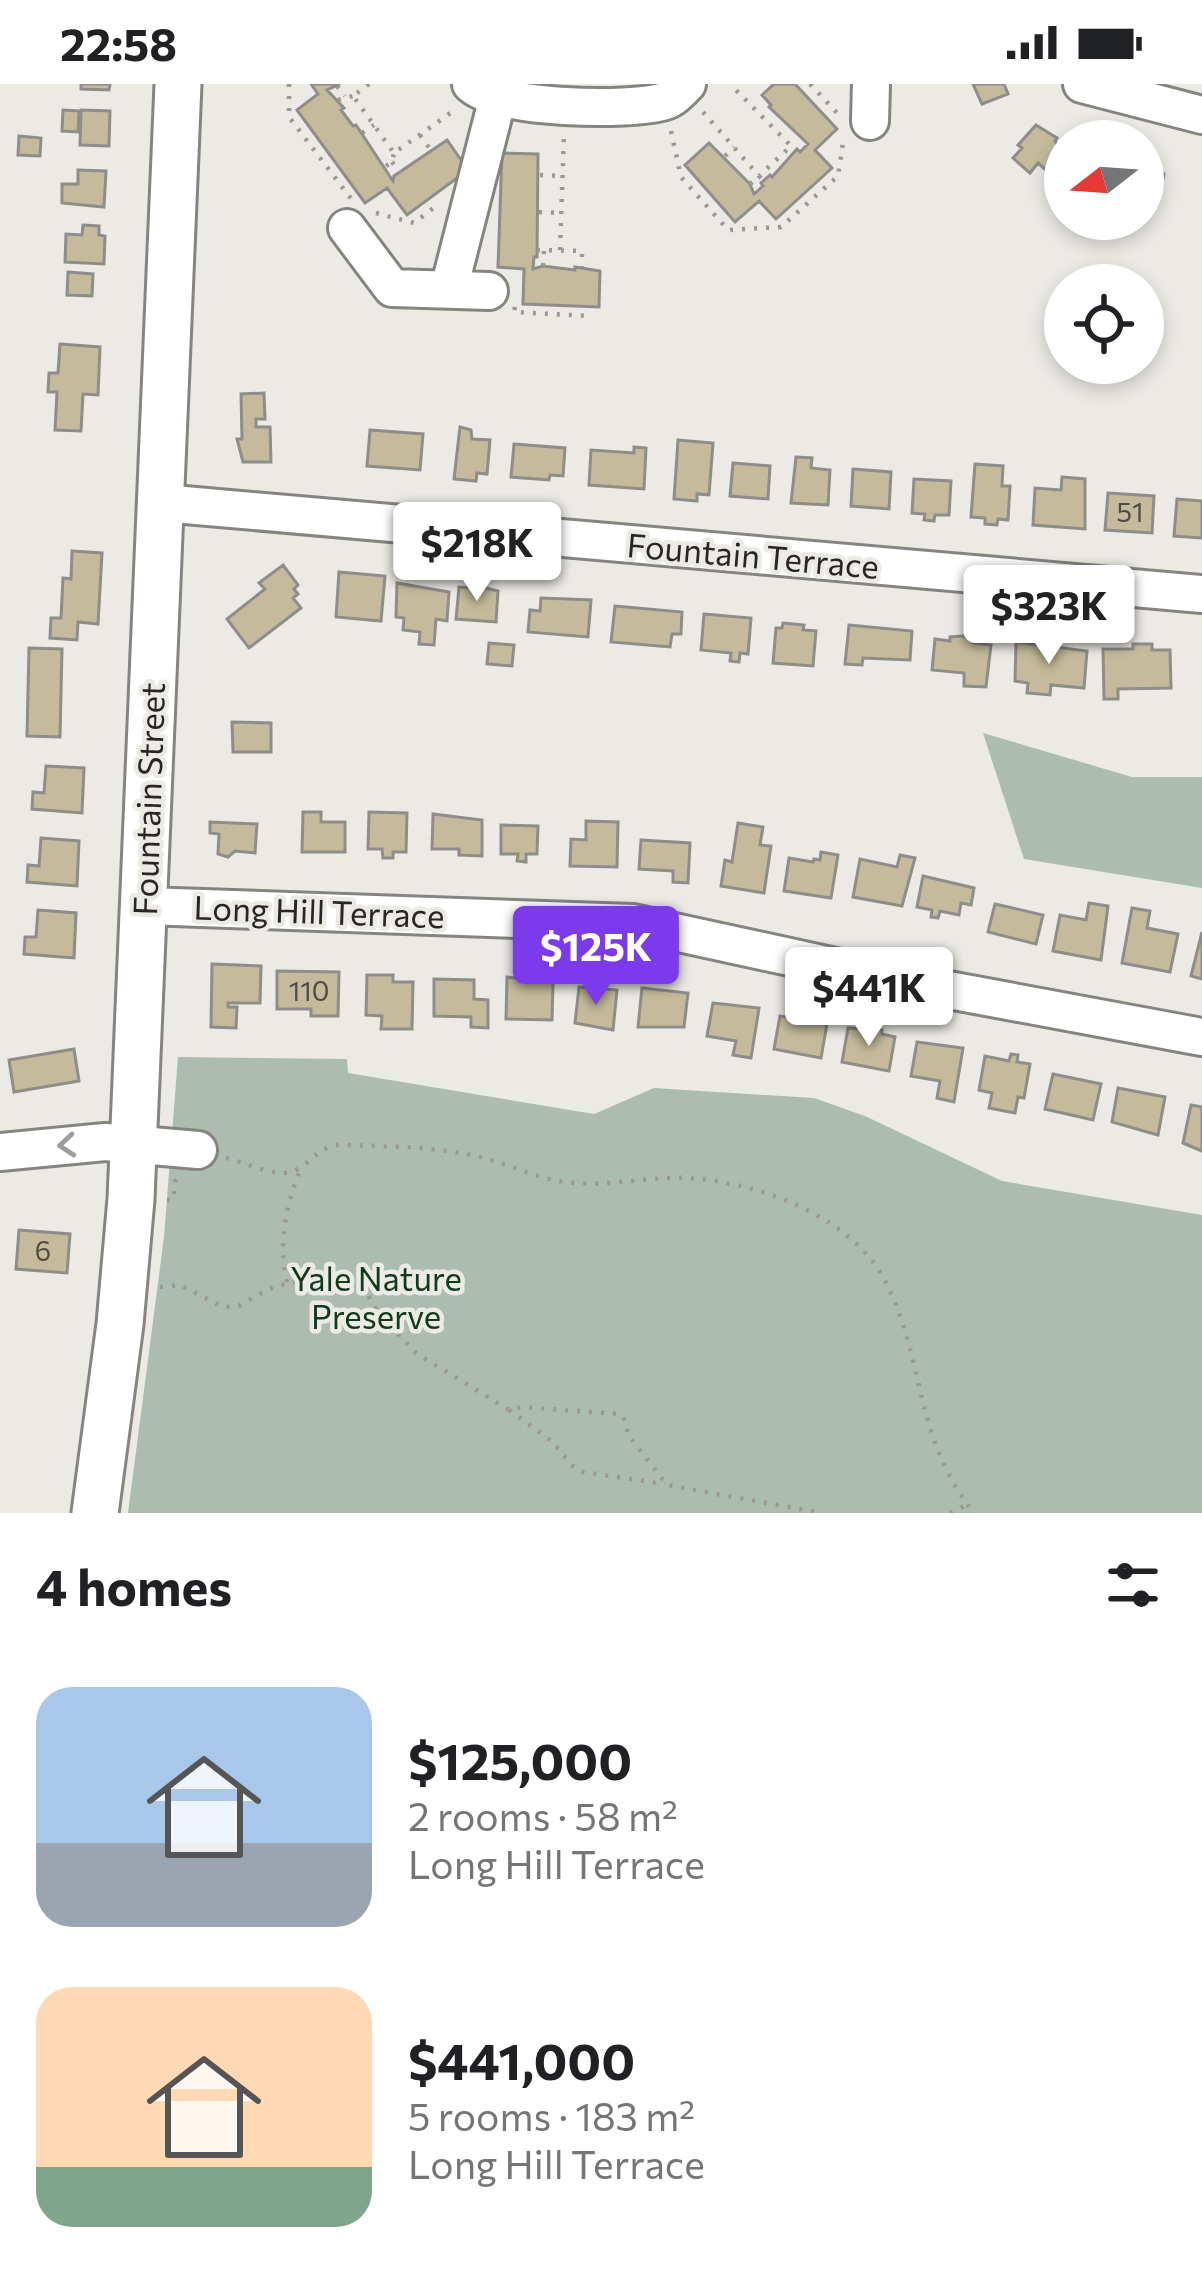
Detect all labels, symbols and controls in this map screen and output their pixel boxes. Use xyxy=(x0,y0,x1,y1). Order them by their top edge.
text: 22:58 xyxy=(60,15,177,70)
north arrow xyxy=(1044,120,1164,240)
map controls xyxy=(1044,120,1164,384)
button: locate xyxy=(1044,264,1164,384)
house number: 51 xyxy=(1116,495,1144,528)
pin: $218K xyxy=(393,502,561,604)
text: $218K xyxy=(420,517,534,565)
street label: Fountain Terrace xyxy=(625,523,881,586)
pin: $323K xyxy=(965,565,1133,667)
text: $323K xyxy=(990,580,1108,628)
street label: Fountain Street xyxy=(123,682,172,916)
street label: Long Hill Terrace xyxy=(193,886,445,935)
pin: $125K xyxy=(512,906,680,1008)
text: $125K xyxy=(540,921,652,969)
pin: $441K xyxy=(785,947,953,1049)
text: $441K xyxy=(812,962,926,1010)
house number: 110 xyxy=(289,974,329,1007)
one-way arrow xyxy=(57,1132,76,1157)
house number: 6 xyxy=(35,1234,51,1267)
park label: Yale Nature Preserve xyxy=(290,1257,462,1336)
icon: filters xyxy=(1100,1552,1166,1618)
text: 4 homes xyxy=(36,1554,232,1617)
text: $125,000 xyxy=(408,1728,632,1791)
icon: home xyxy=(132,1735,276,1879)
text: 2 rooms · 58 m² xyxy=(408,1791,678,1839)
text: Long Hill Terrace xyxy=(408,1839,705,1887)
text: $441,000 xyxy=(408,2028,635,2091)
icon: home xyxy=(132,2035,276,2179)
text: 5 rooms · 183 m² xyxy=(408,2091,695,2139)
text: Long Hill Terrace xyxy=(408,2139,705,2187)

